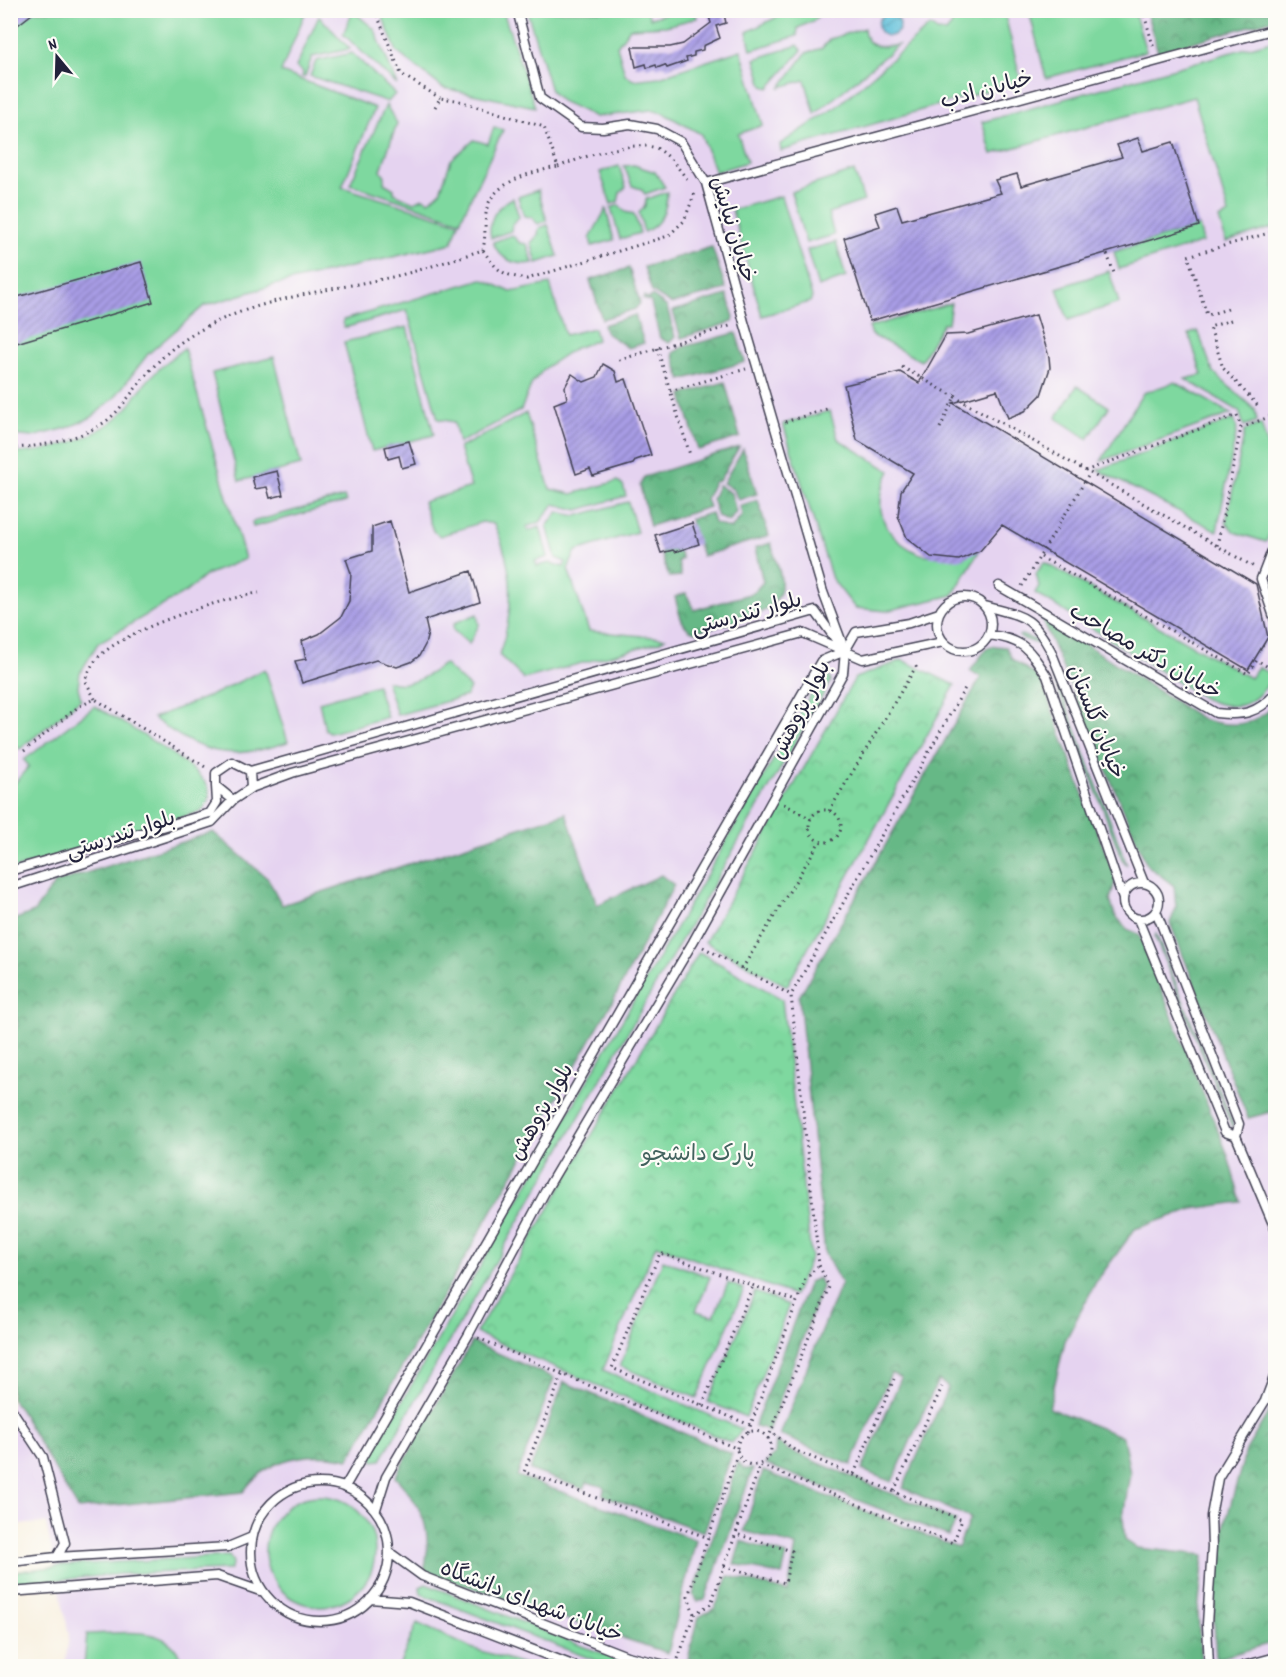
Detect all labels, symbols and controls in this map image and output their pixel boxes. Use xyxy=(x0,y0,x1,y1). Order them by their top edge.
north arrow xyxy=(27,27,87,87)
text: N xyxy=(45,33,61,57)
street label: خیابان ادب xyxy=(937,64,1037,119)
street label: خیابان نیایش xyxy=(701,173,763,287)
street label: بلوار تندرستی xyxy=(688,586,806,645)
street label: خیابان دکتر مصاحب xyxy=(1062,597,1226,709)
street label: بلوار پژوهش xyxy=(764,656,840,765)
street label: خیابان گلستان xyxy=(1058,660,1132,784)
street label: بلوار تندرستی xyxy=(62,804,180,869)
street label: بلوار پژوهش xyxy=(503,1059,583,1167)
park label: پارک دانشجو xyxy=(640,1140,755,1171)
street label: خیابان شهدای دانشگاه xyxy=(435,1554,627,1652)

